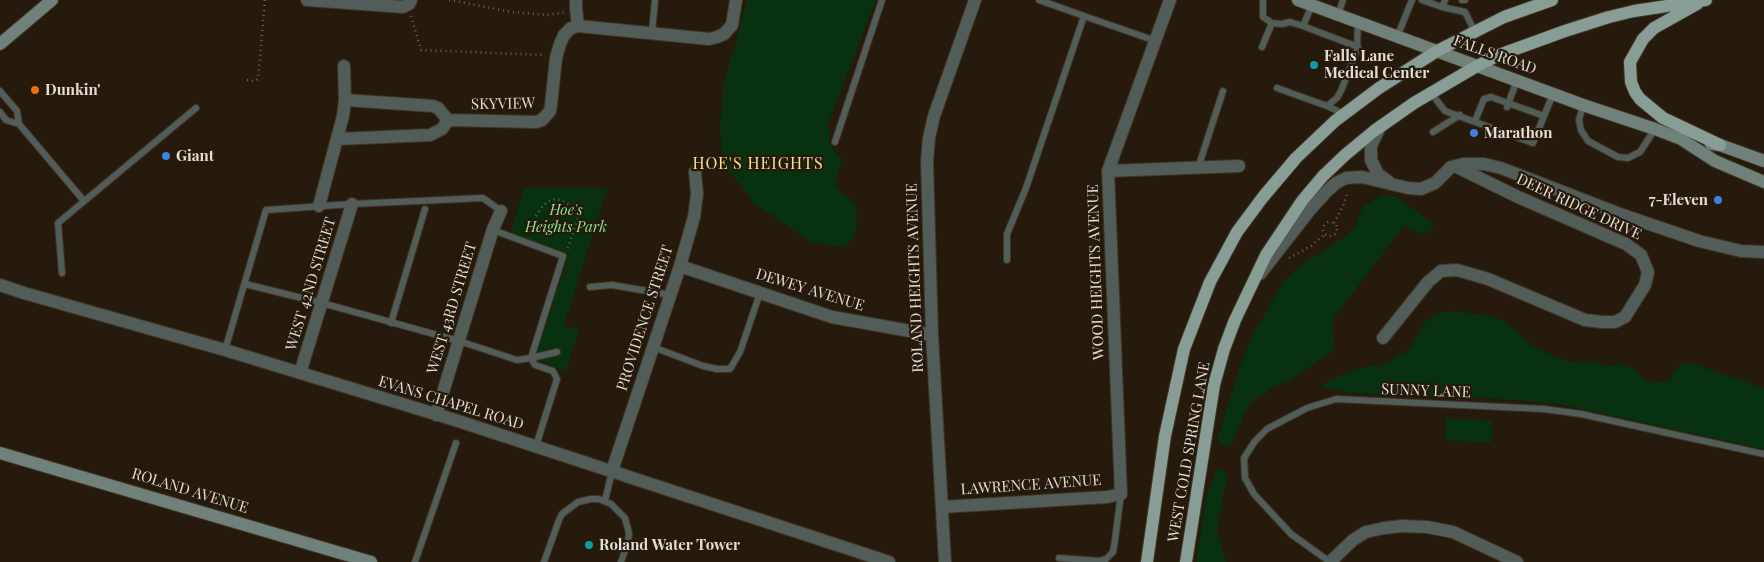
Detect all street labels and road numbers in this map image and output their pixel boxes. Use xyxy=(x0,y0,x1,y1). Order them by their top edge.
street label: FALLS ROAD xyxy=(1451,32,1539,78)
street label: SKYVIEW xyxy=(471,94,535,114)
street label: DEER RIDGE DRIVE xyxy=(1514,170,1644,244)
street label: ROLAND HEIGHTS AVENUE xyxy=(903,183,927,373)
street label: WOOD HEIGHTS AVENUE xyxy=(1084,184,1108,360)
street label: WEST 42ND STREET xyxy=(282,215,340,353)
street label: WEST 43RD STREET xyxy=(423,240,481,376)
street label: PROVIDENCE STREET xyxy=(613,243,677,393)
street label: DEWEY AVENUE xyxy=(754,265,866,315)
street label: WEST COLD SPRING LANE xyxy=(1164,360,1214,544)
street label: EVANS CHAPEL ROAD xyxy=(376,372,526,434)
street label: SUNNY LANE xyxy=(1381,380,1471,402)
street label: ROLAND AVENUE xyxy=(129,465,251,517)
street label: LAWRENCE AVENUE xyxy=(960,471,1102,499)

